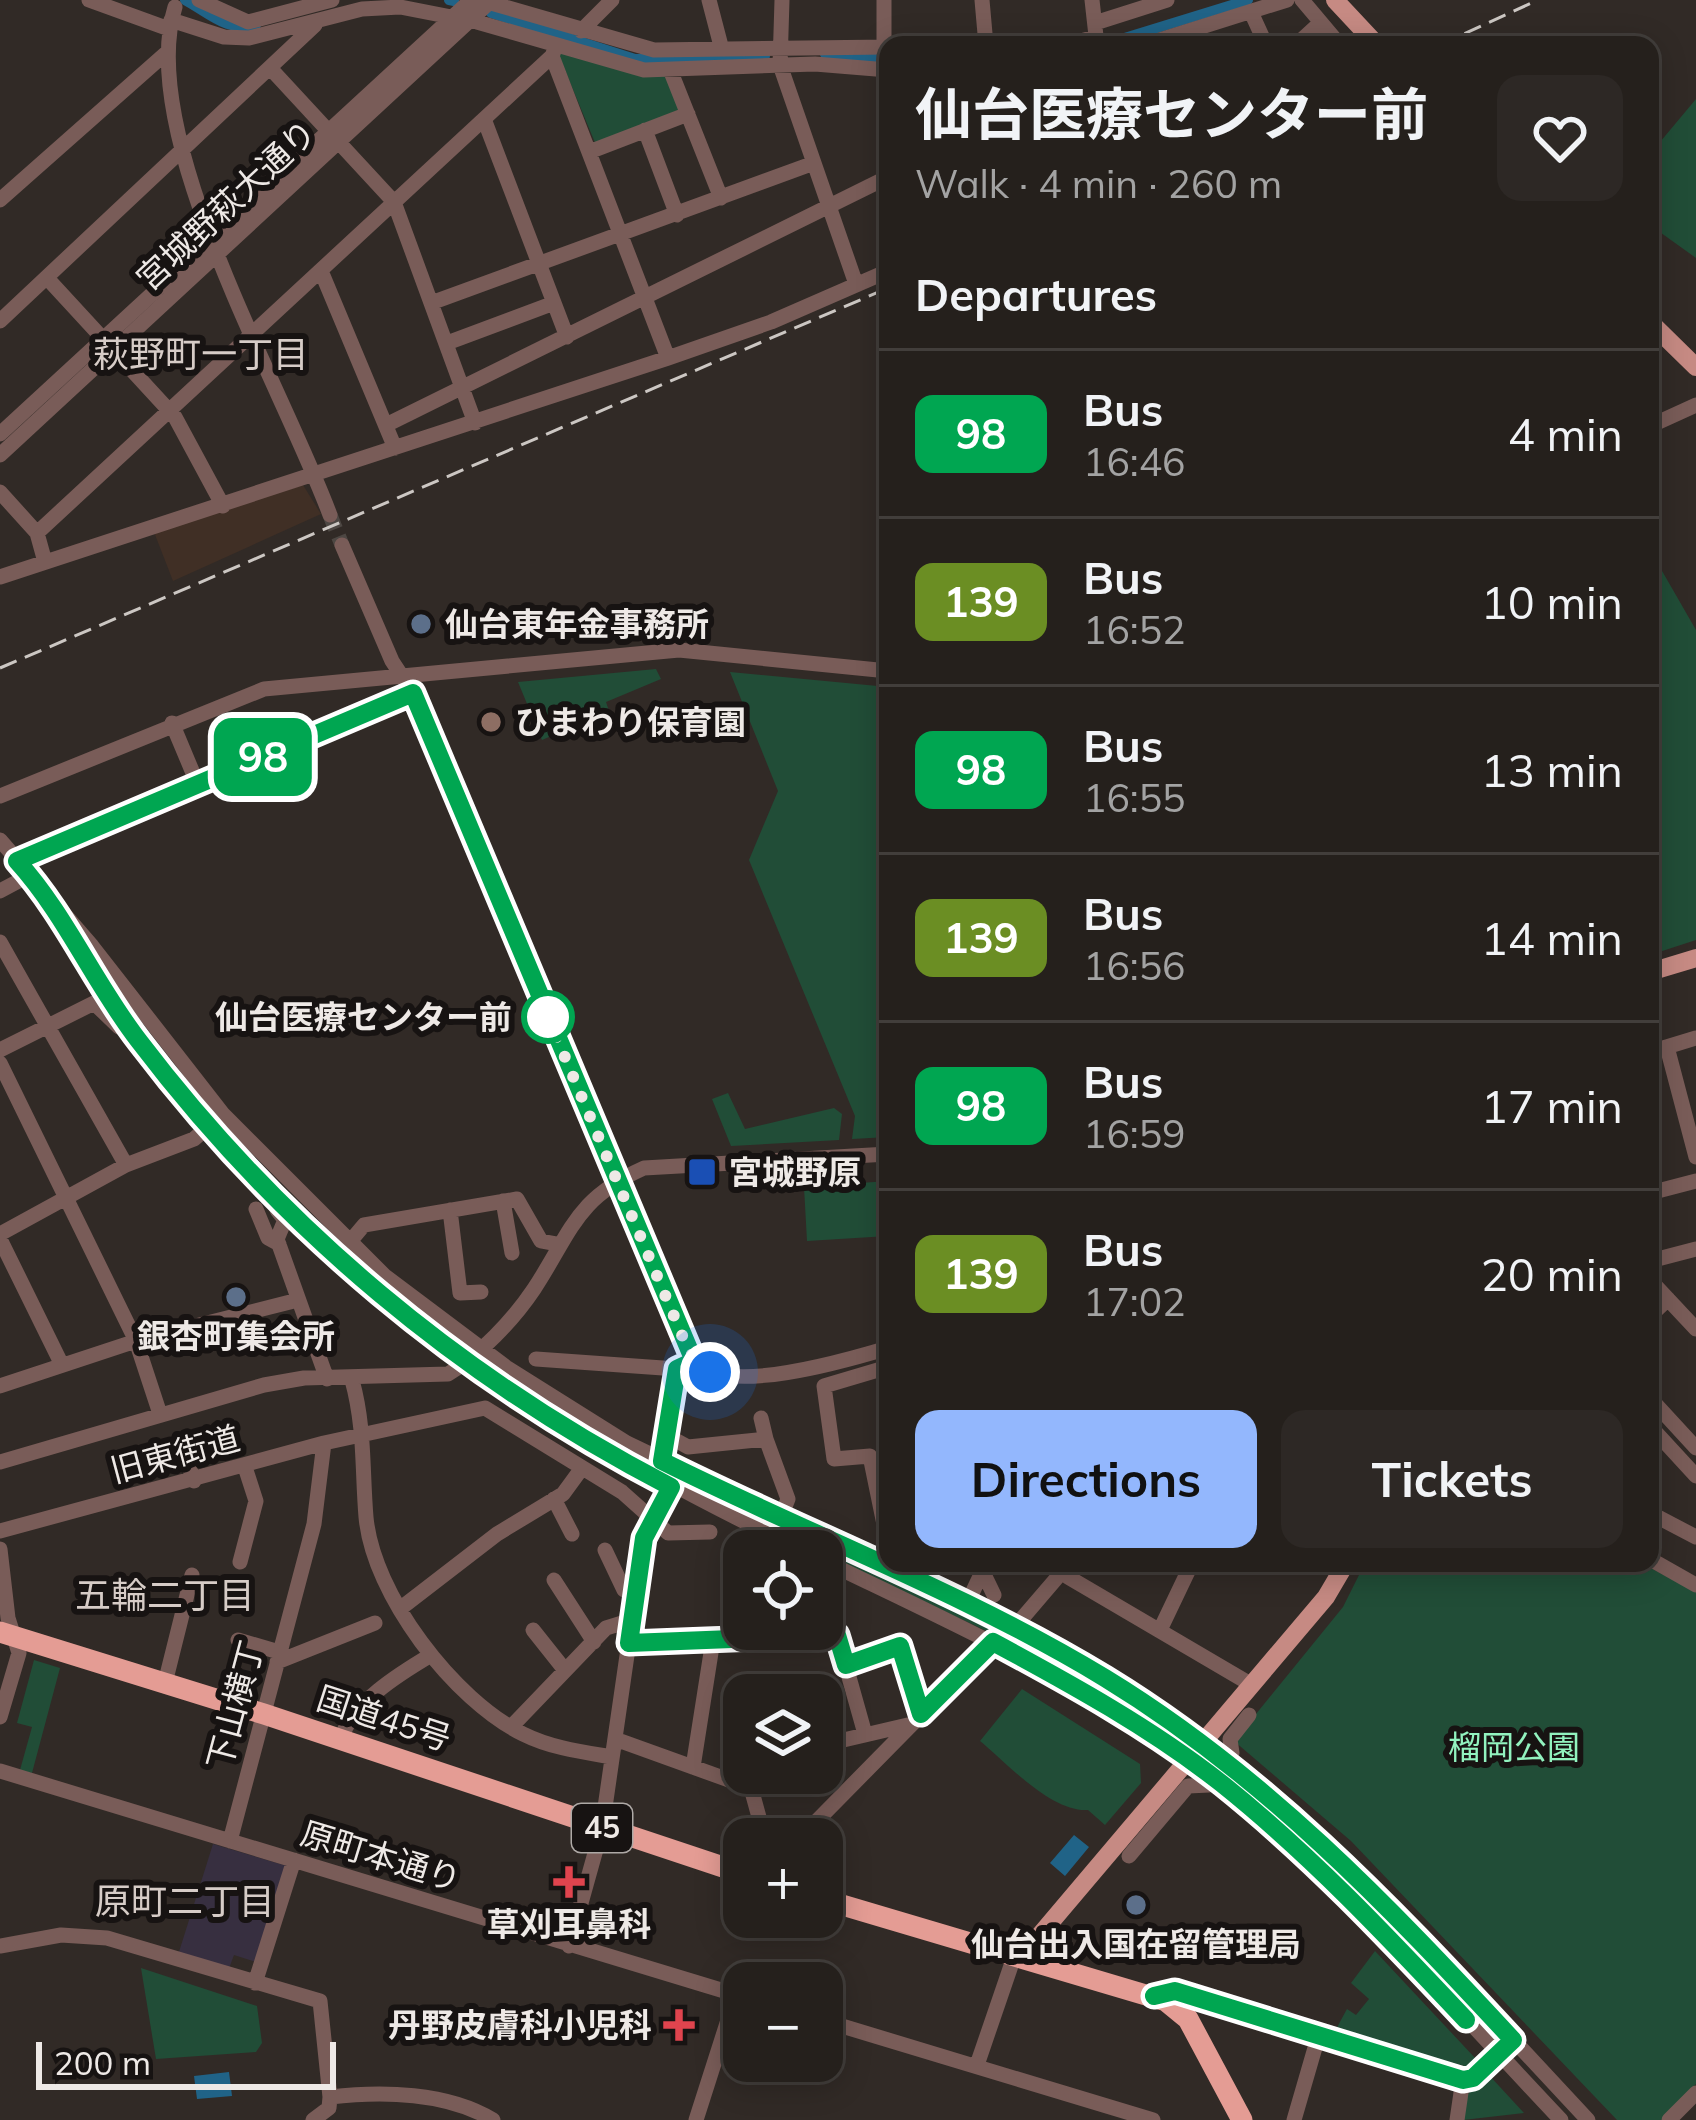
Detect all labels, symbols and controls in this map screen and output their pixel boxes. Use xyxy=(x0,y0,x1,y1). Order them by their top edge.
button: heart xyxy=(1497,75,1623,201)
text: 仙台医療センター前 xyxy=(915,78,1428,149)
street label: 宮城野萩大通り xyxy=(127,111,324,298)
text: Walk · 4 min · 260 m xyxy=(915,159,1282,208)
text: Departures xyxy=(915,266,1157,322)
district label: 萩野町一丁目 xyxy=(93,331,309,376)
text: Bus xyxy=(1083,381,1163,437)
text: 4 min xyxy=(1508,406,1623,462)
text: 98 xyxy=(956,407,1006,460)
text: 16:46 xyxy=(1083,437,1186,486)
text: Bus xyxy=(1083,549,1163,605)
text: 10 min xyxy=(1481,574,1623,630)
text: 139 xyxy=(943,575,1019,628)
place label: 仙台東年金事務所 xyxy=(445,603,709,644)
text: 16:52 xyxy=(1083,605,1186,654)
marker: 仙台東年金事務所 xyxy=(408,611,434,637)
place label: ひまわり保育園 xyxy=(515,701,746,742)
marker: ひまわり保育園 xyxy=(478,709,504,735)
text: Bus xyxy=(1083,717,1163,773)
line badge: 98 xyxy=(209,718,317,796)
text: 98 xyxy=(238,730,288,783)
text: 13 min xyxy=(1481,742,1623,798)
text: 98 xyxy=(956,743,1006,796)
text: 16:55 xyxy=(1083,773,1186,822)
text: Bus xyxy=(1083,885,1163,941)
text: 14 min xyxy=(1481,910,1623,966)
text: 139 xyxy=(943,911,1019,964)
text: 16:56 xyxy=(1083,941,1186,990)
marker: 仙台医療センター前 xyxy=(523,992,573,1042)
place label: 仙台医療センター前 xyxy=(215,996,512,1037)
text: Bus xyxy=(1083,1053,1163,1109)
text: 17 min xyxy=(1481,1078,1623,1134)
text: 98 xyxy=(956,1079,1006,1132)
text: 16:59 xyxy=(1083,1109,1186,1158)
place label: 宮城野原 xyxy=(729,1151,861,1192)
marker: 宮城野原 xyxy=(686,1156,718,1188)
text: Bus xyxy=(1083,1221,1163,1277)
text: 20 min xyxy=(1481,1246,1623,1302)
text: 139 xyxy=(943,1247,1019,1300)
text: 17:02 xyxy=(1083,1277,1186,1326)
marker: 銀杏町集会所 xyxy=(223,1284,249,1310)
place label: 銀杏町集会所 xyxy=(137,1315,335,1356)
your location xyxy=(680,1342,740,1402)
button: Directions xyxy=(915,1410,1257,1548)
button: Tickets xyxy=(1281,1410,1623,1548)
street label: 旧東街道 xyxy=(106,1417,244,1490)
map controls xyxy=(723,1530,843,2082)
button: locate xyxy=(723,1530,843,1650)
district label: 五輪二丁目 xyxy=(75,1572,255,1617)
street label: 下山横丁 xyxy=(198,1636,271,1774)
button: layers xyxy=(723,1674,843,1794)
street label: 国道45号 xyxy=(312,1677,456,1758)
park label: 榴岡公園 xyxy=(1448,1726,1580,1767)
road number: 45 xyxy=(572,1804,632,1852)
street label: 原町本通り xyxy=(296,1812,466,1899)
button: + xyxy=(723,1818,843,1938)
marker: 草刈耳鼻科 xyxy=(553,1866,585,1898)
district label: 原町二丁目 xyxy=(95,1878,275,1923)
marker: 仙台出入国在留管理局 xyxy=(1123,1892,1149,1918)
place label: 草刈耳鼻科 xyxy=(487,1903,652,1944)
place label: 仙台出入国在留管理局 xyxy=(971,1923,1301,1964)
button: − xyxy=(723,1962,843,2082)
place label: 丹野皮膚科小児科 xyxy=(388,2004,652,2045)
marker: 丹野皮膚科小児科 xyxy=(663,2009,695,2041)
scale bar xyxy=(36,2036,336,2089)
text: 200 m xyxy=(54,2042,151,2083)

